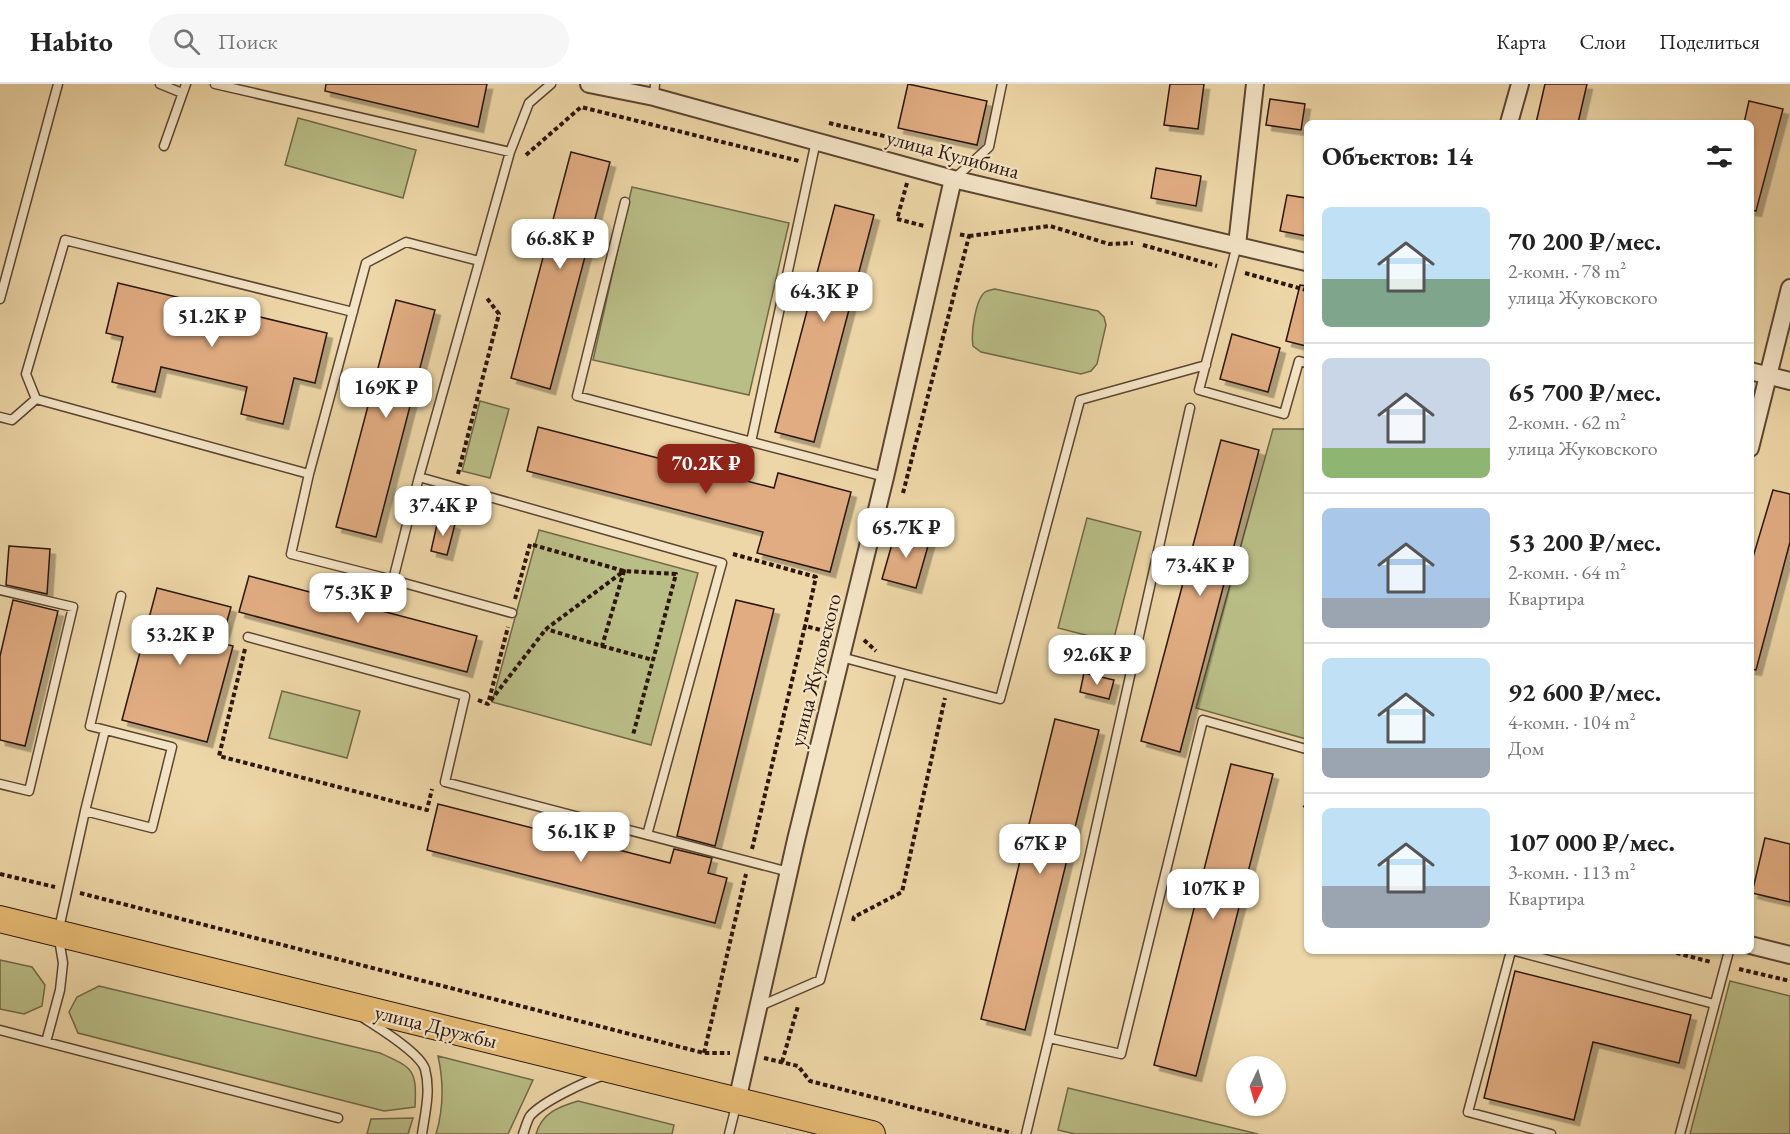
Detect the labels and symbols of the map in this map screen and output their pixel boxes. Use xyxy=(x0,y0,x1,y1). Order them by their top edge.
street label: улица Кулибина xyxy=(884,123,1023,185)
pin: 66.8K ₽ xyxy=(505,219,615,270)
pin: 64.3K ₽ xyxy=(769,272,879,323)
pin: 51.2K ₽ xyxy=(157,297,267,348)
pin: 169K ₽ xyxy=(337,368,435,419)
pin: 70.2K ₽ xyxy=(651,444,761,495)
pin: 37.4K ₽ xyxy=(388,486,498,537)
pin: 65.7K ₽ xyxy=(851,508,961,559)
pin: 73.4K ₽ xyxy=(1145,546,1255,597)
pin: 75.3K ₽ xyxy=(303,573,413,624)
street label: улица Жуковского xyxy=(783,590,847,750)
pin: 53.2K ₽ xyxy=(125,615,235,666)
pin: 92.6K ₽ xyxy=(1042,635,1152,686)
pin: 56.1K ₽ xyxy=(526,812,636,863)
pin: 67K ₽ xyxy=(998,824,1082,875)
pin: 107K ₽ xyxy=(1164,869,1262,920)
street label: улица Дружбы xyxy=(372,998,500,1054)
north arrow xyxy=(1226,1056,1286,1116)

